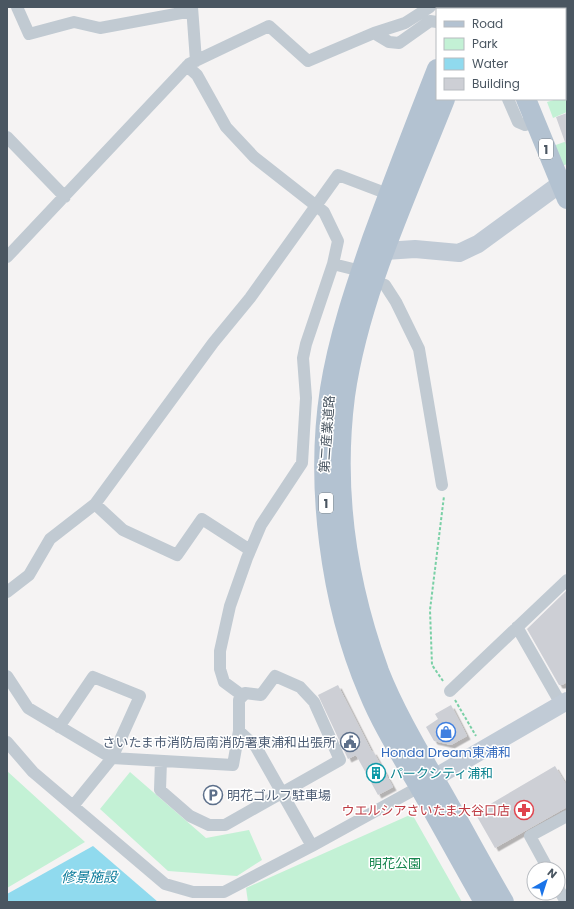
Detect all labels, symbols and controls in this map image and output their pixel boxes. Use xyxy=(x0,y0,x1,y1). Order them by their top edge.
legend xyxy=(436,8,566,100)
text: Road xyxy=(472,15,503,32)
text: Park xyxy=(472,35,499,52)
text: Water xyxy=(472,55,509,72)
text: Building xyxy=(472,75,520,92)
road number: 1 xyxy=(539,139,553,159)
street label: 第二産業道路 xyxy=(315,394,339,474)
road number: 1 xyxy=(319,493,333,513)
shop icon: Honda Dream東浦和 xyxy=(435,721,457,743)
public building icon: さいたま市消防局南消防署東浦和出張所 xyxy=(339,731,361,753)
place label: さいたま市消防局南消防署東浦和出張所 xyxy=(102,733,336,752)
place label: Honda Dream東浦和 xyxy=(381,743,511,762)
building icon: パークシティ浦和 xyxy=(365,762,387,784)
place label: パークシティ浦和 xyxy=(390,764,493,783)
parking icon: 明花ゴルフ駐車場 xyxy=(202,784,224,806)
place label: 明花ゴルフ駐車場 xyxy=(227,786,331,805)
pharmacy icon: ウエルシアさいたま大谷口店 xyxy=(513,799,535,821)
place label: ウエルシアさいたま大谷口店 xyxy=(341,801,510,820)
park label: 明花公園 xyxy=(369,854,421,873)
north arrow xyxy=(526,861,566,901)
text: N xyxy=(544,864,561,882)
water label: 修景施設 xyxy=(61,867,119,887)

